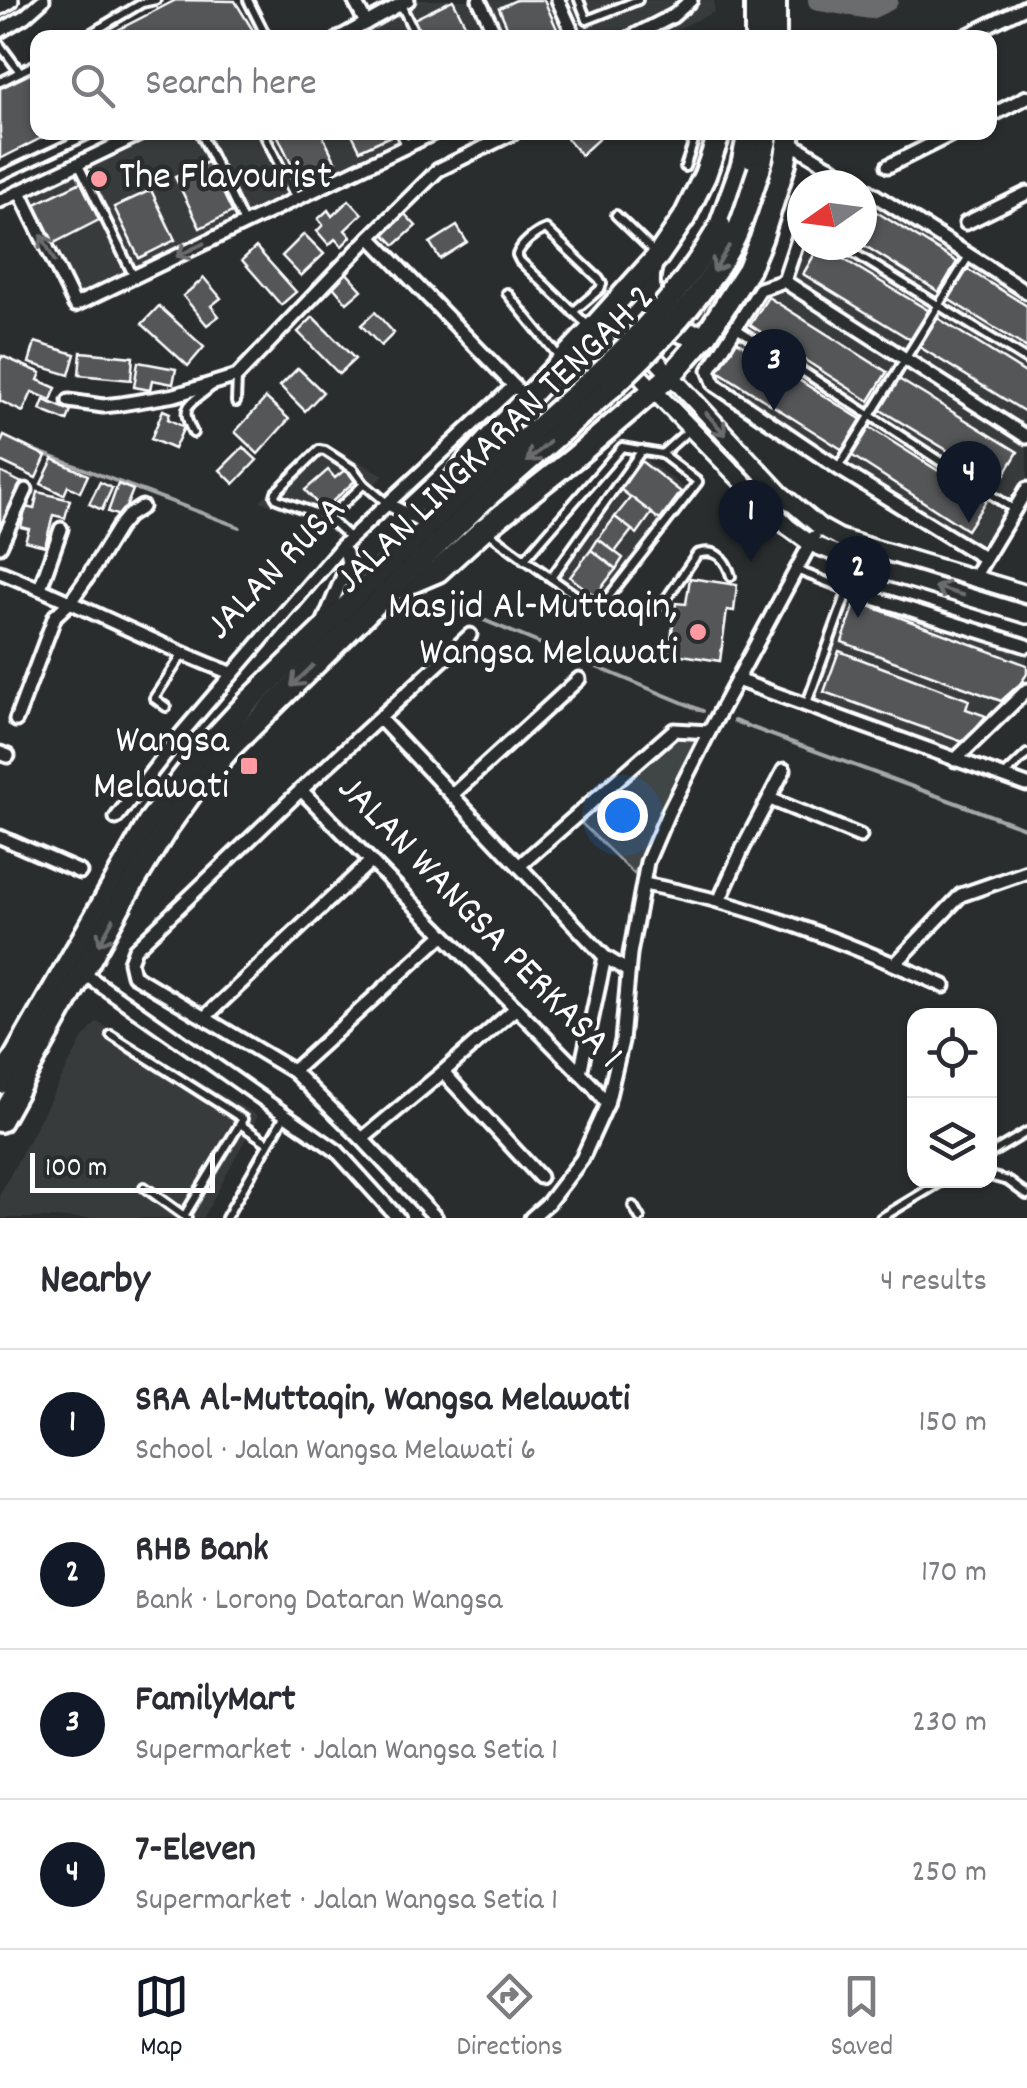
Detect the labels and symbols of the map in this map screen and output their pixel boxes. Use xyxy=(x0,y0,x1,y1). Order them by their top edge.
place label: The Flavourist xyxy=(119,151,332,208)
marker: The Flavourist xyxy=(88,168,110,190)
north arrow xyxy=(787,170,877,260)
one-way arrow xyxy=(38,234,57,264)
one-way arrow xyxy=(176,242,206,261)
one-way arrow xyxy=(711,245,731,273)
street label: JALAN LINGKARAN TENGAH 2 xyxy=(324,273,670,609)
pin: 3 xyxy=(742,328,806,411)
one-way arrow xyxy=(704,411,728,435)
pin: 4 xyxy=(936,440,1002,523)
one-way arrow xyxy=(526,441,551,464)
pin: 1 xyxy=(718,480,784,562)
street label: JALAN RUSA xyxy=(194,485,362,655)
pin: 2 xyxy=(826,536,890,618)
place label: Masjid Al-Muttaqin, Wangsa Melawati xyxy=(388,581,678,684)
one-way arrow xyxy=(933,581,965,599)
marker: Masjid Al-Muttaqin, Wangsa Melawati xyxy=(687,621,709,643)
one-way arrow xyxy=(291,664,315,688)
place label: Wangsa Melawati xyxy=(93,715,230,818)
marker: Wangsa Melawati xyxy=(238,755,260,777)
street label: JALAN WANGSA PERKASA 1 xyxy=(322,764,634,1084)
your location xyxy=(597,790,648,841)
one-way arrow xyxy=(95,917,115,947)
scale bar xyxy=(30,1148,215,1192)

